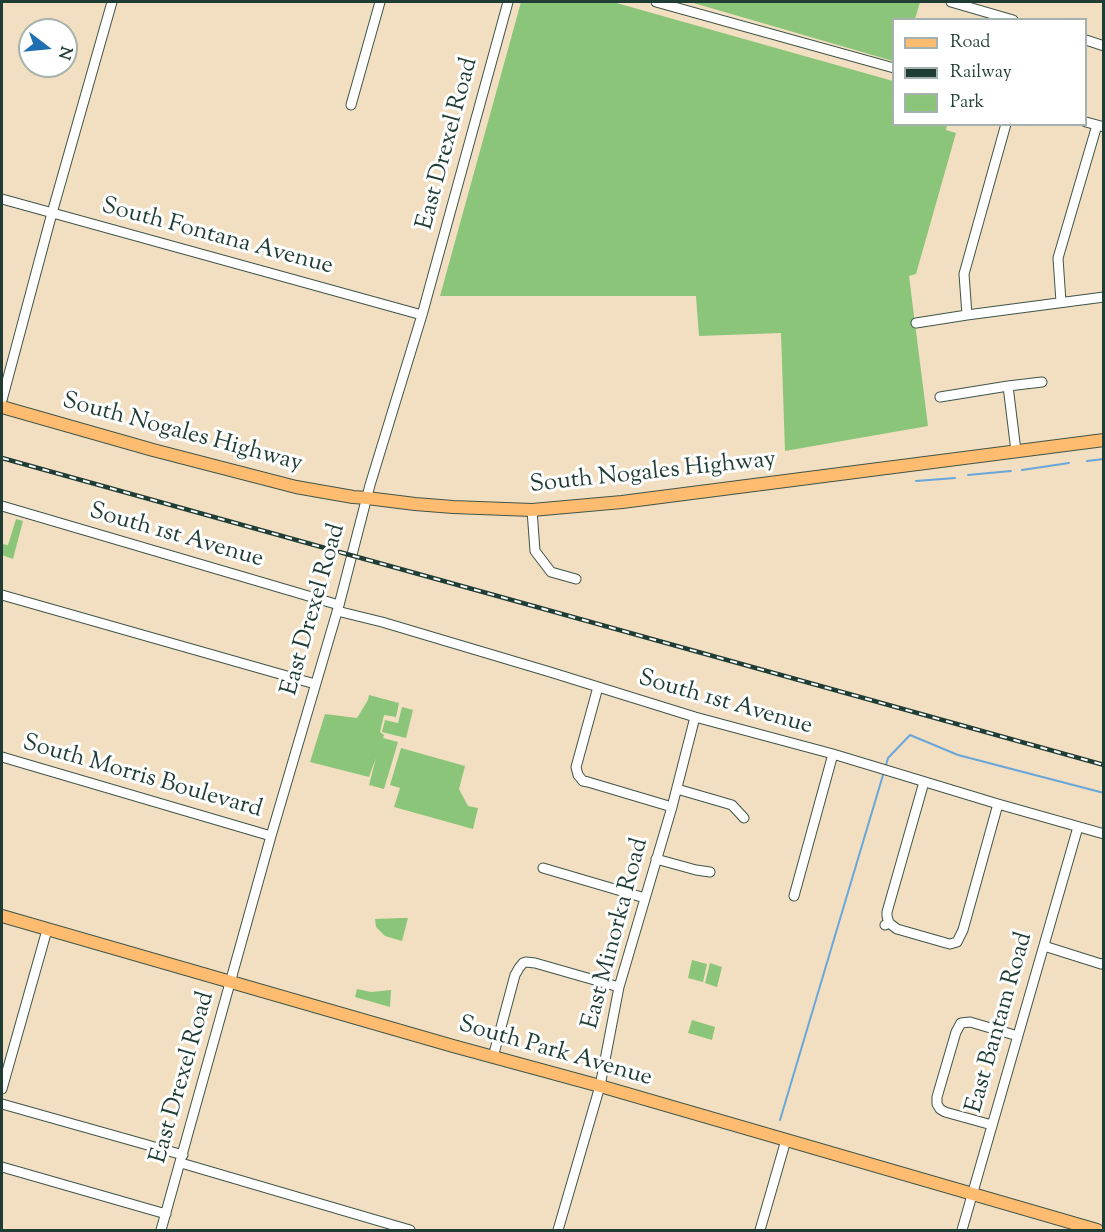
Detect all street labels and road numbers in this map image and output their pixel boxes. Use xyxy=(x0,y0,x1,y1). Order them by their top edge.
street label: East Drexel Road xyxy=(412,55,486,233)
street label: South Fontana Avenue xyxy=(98,193,336,283)
street label: South Nogales Highway xyxy=(59,388,305,480)
street label: South Nogales Highway xyxy=(528,447,778,501)
street label: South 1st Avenue xyxy=(86,498,266,576)
street label: East Drexel Road xyxy=(277,521,353,699)
street label: South 1st Avenue xyxy=(635,665,815,743)
street label: South Morris Boulevard xyxy=(19,730,265,826)
street label: East Minorka Road xyxy=(578,835,656,1033)
street label: East Bantam Road xyxy=(961,929,1041,1117)
street label: East Drexel Road xyxy=(146,989,222,1167)
street label: South Park Avenue xyxy=(455,1012,655,1094)

